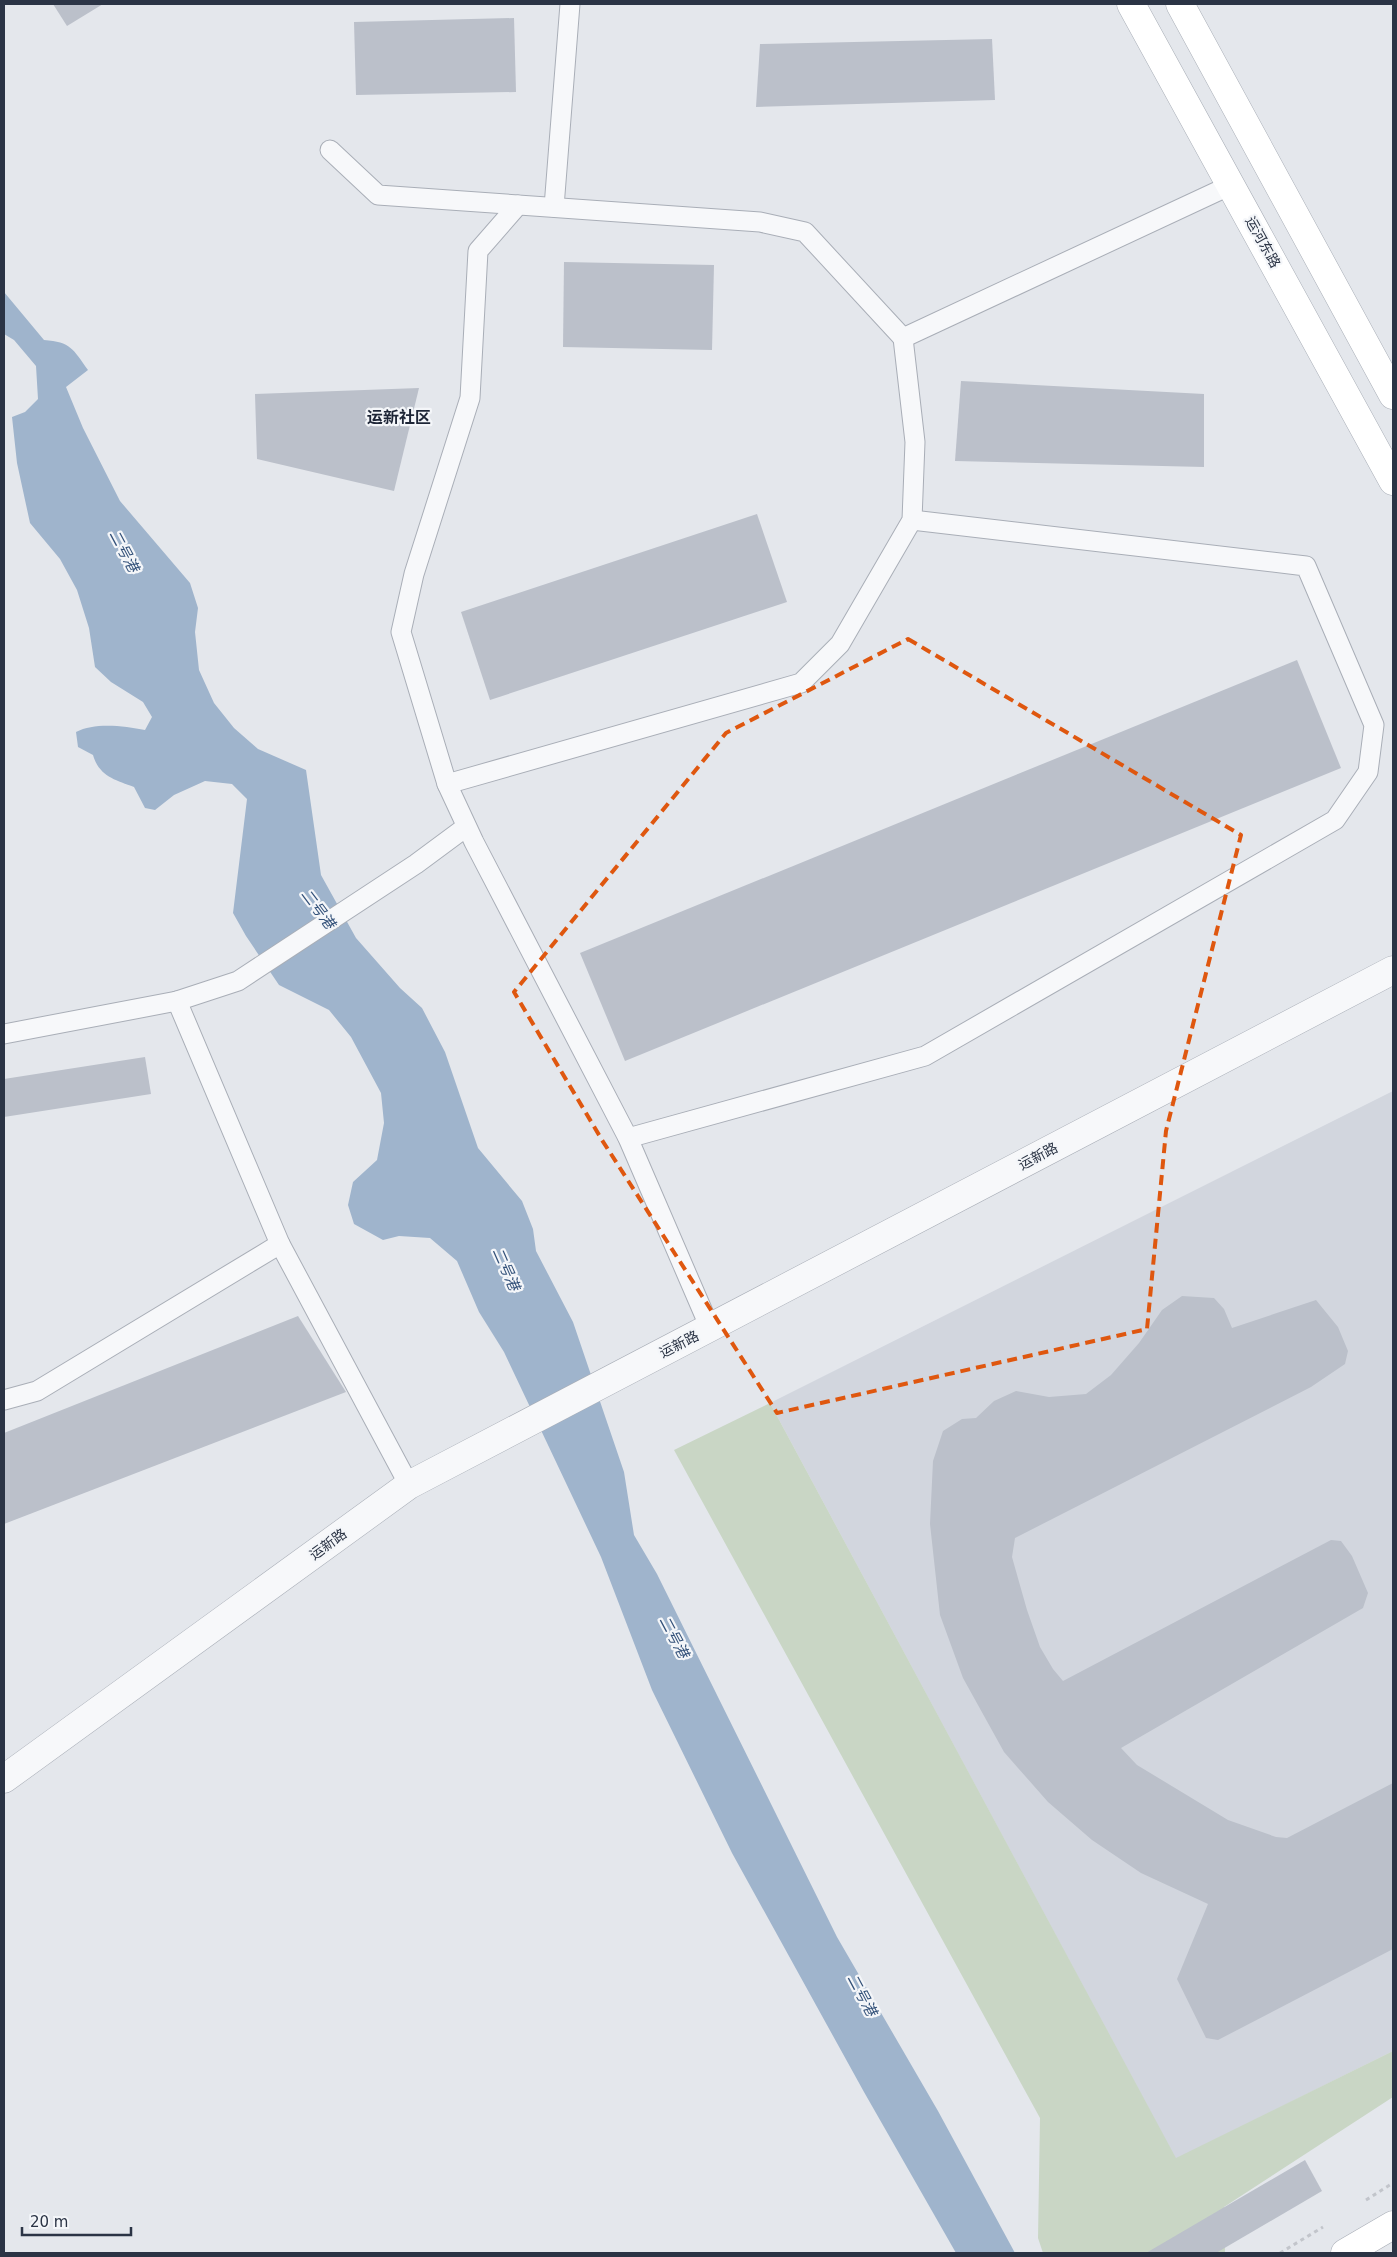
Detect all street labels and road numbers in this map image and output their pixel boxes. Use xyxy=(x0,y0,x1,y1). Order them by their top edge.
street label: 运河东路 xyxy=(1242,214,1284,270)
street label: 运新路 xyxy=(1016,1139,1060,1173)
street label: 运新路 xyxy=(657,1327,701,1361)
street label: 运新路 xyxy=(306,1525,350,1563)

